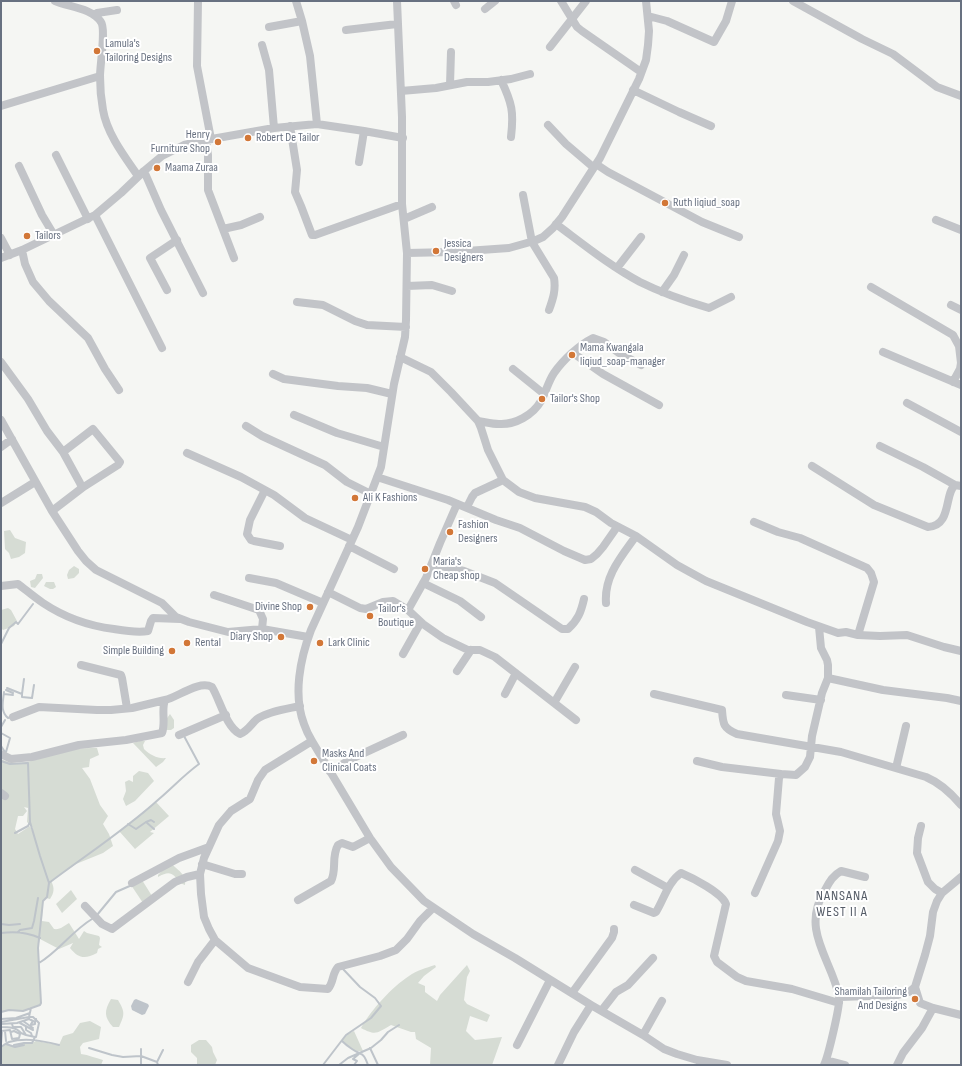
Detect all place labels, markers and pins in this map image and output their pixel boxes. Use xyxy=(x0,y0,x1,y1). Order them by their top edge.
place label: Lamula's Tailoring Designs xyxy=(105,37,172,65)
marker: Lamula's Tailoring Designs xyxy=(92,46,102,56)
place label: Henry Furniture Shop xyxy=(151,128,210,156)
place label: Robert De Tailor xyxy=(256,131,320,145)
marker: Robert De Tailor xyxy=(243,133,253,143)
marker: Henry Furniture Shop xyxy=(213,137,223,147)
place label: Maama Zuraa xyxy=(165,161,218,175)
marker: Maama Zuraa xyxy=(152,163,162,173)
place label: Ruth liqiud_soap xyxy=(673,196,740,210)
marker: Ruth liqiud_soap xyxy=(660,198,670,208)
place label: Tailors xyxy=(35,229,61,243)
marker: Tailors xyxy=(22,231,32,241)
place label: Jessica Designers xyxy=(444,237,484,265)
marker: Jessica Designers xyxy=(431,246,441,256)
place label: Mama Kwangala liqiud_soap-manager xyxy=(580,341,665,369)
marker: Mama Kwangala liqiud_soap-manager xyxy=(567,350,577,360)
place label: Tailor's Shop xyxy=(550,392,600,406)
marker: Tailor's Shop xyxy=(537,394,547,404)
place label: Ali K Fashions xyxy=(363,491,417,505)
marker: Ali K Fashions xyxy=(350,493,360,503)
place label: Fashion Designers xyxy=(458,518,498,546)
marker: Fashion Designers xyxy=(445,527,455,537)
place label: Maria's Cheap shop xyxy=(433,555,480,583)
marker: Maria's Cheap shop xyxy=(420,564,430,574)
place label: Divine Shop xyxy=(255,600,302,614)
marker: Divine Shop xyxy=(305,602,315,612)
place label: Tailor's Boutique xyxy=(378,602,414,630)
marker: Tailor's Boutique xyxy=(365,611,375,621)
place label: Diary Shop xyxy=(230,630,273,644)
marker: Diary Shop xyxy=(276,632,286,642)
place label: Rental xyxy=(195,636,221,650)
place label: Lark Clinic xyxy=(328,636,370,650)
marker: Rental xyxy=(182,638,192,648)
marker: Lark Clinic xyxy=(315,638,325,648)
place label: Simple Building xyxy=(103,644,164,658)
marker: Simple Building xyxy=(167,646,177,656)
place label: Masks And Clinical Coats xyxy=(322,747,376,775)
marker: Masks And Clinical Coats xyxy=(309,756,319,766)
place label: Shamilah Tailoring And Designs xyxy=(835,985,907,1013)
marker: Shamilah Tailoring And Designs xyxy=(910,994,920,1004)

